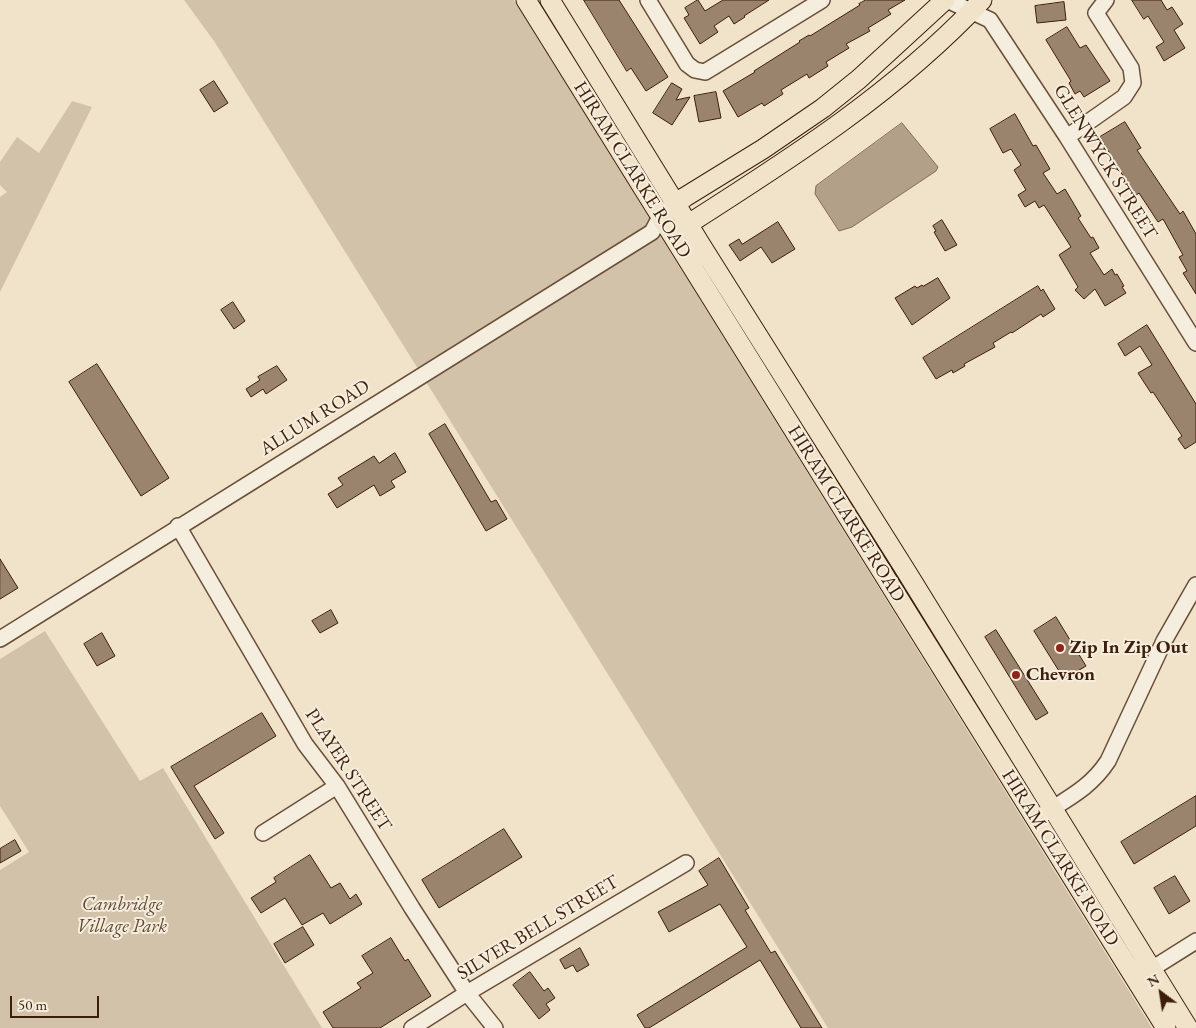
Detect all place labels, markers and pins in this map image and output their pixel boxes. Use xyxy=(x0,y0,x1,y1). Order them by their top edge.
place label: Zip In Zip Out xyxy=(1070,637,1188,659)
marker: Zip In Zip Out xyxy=(1054,642,1066,654)
place label: Chevron xyxy=(1026,664,1095,686)
marker: Chevron xyxy=(1010,669,1022,681)

